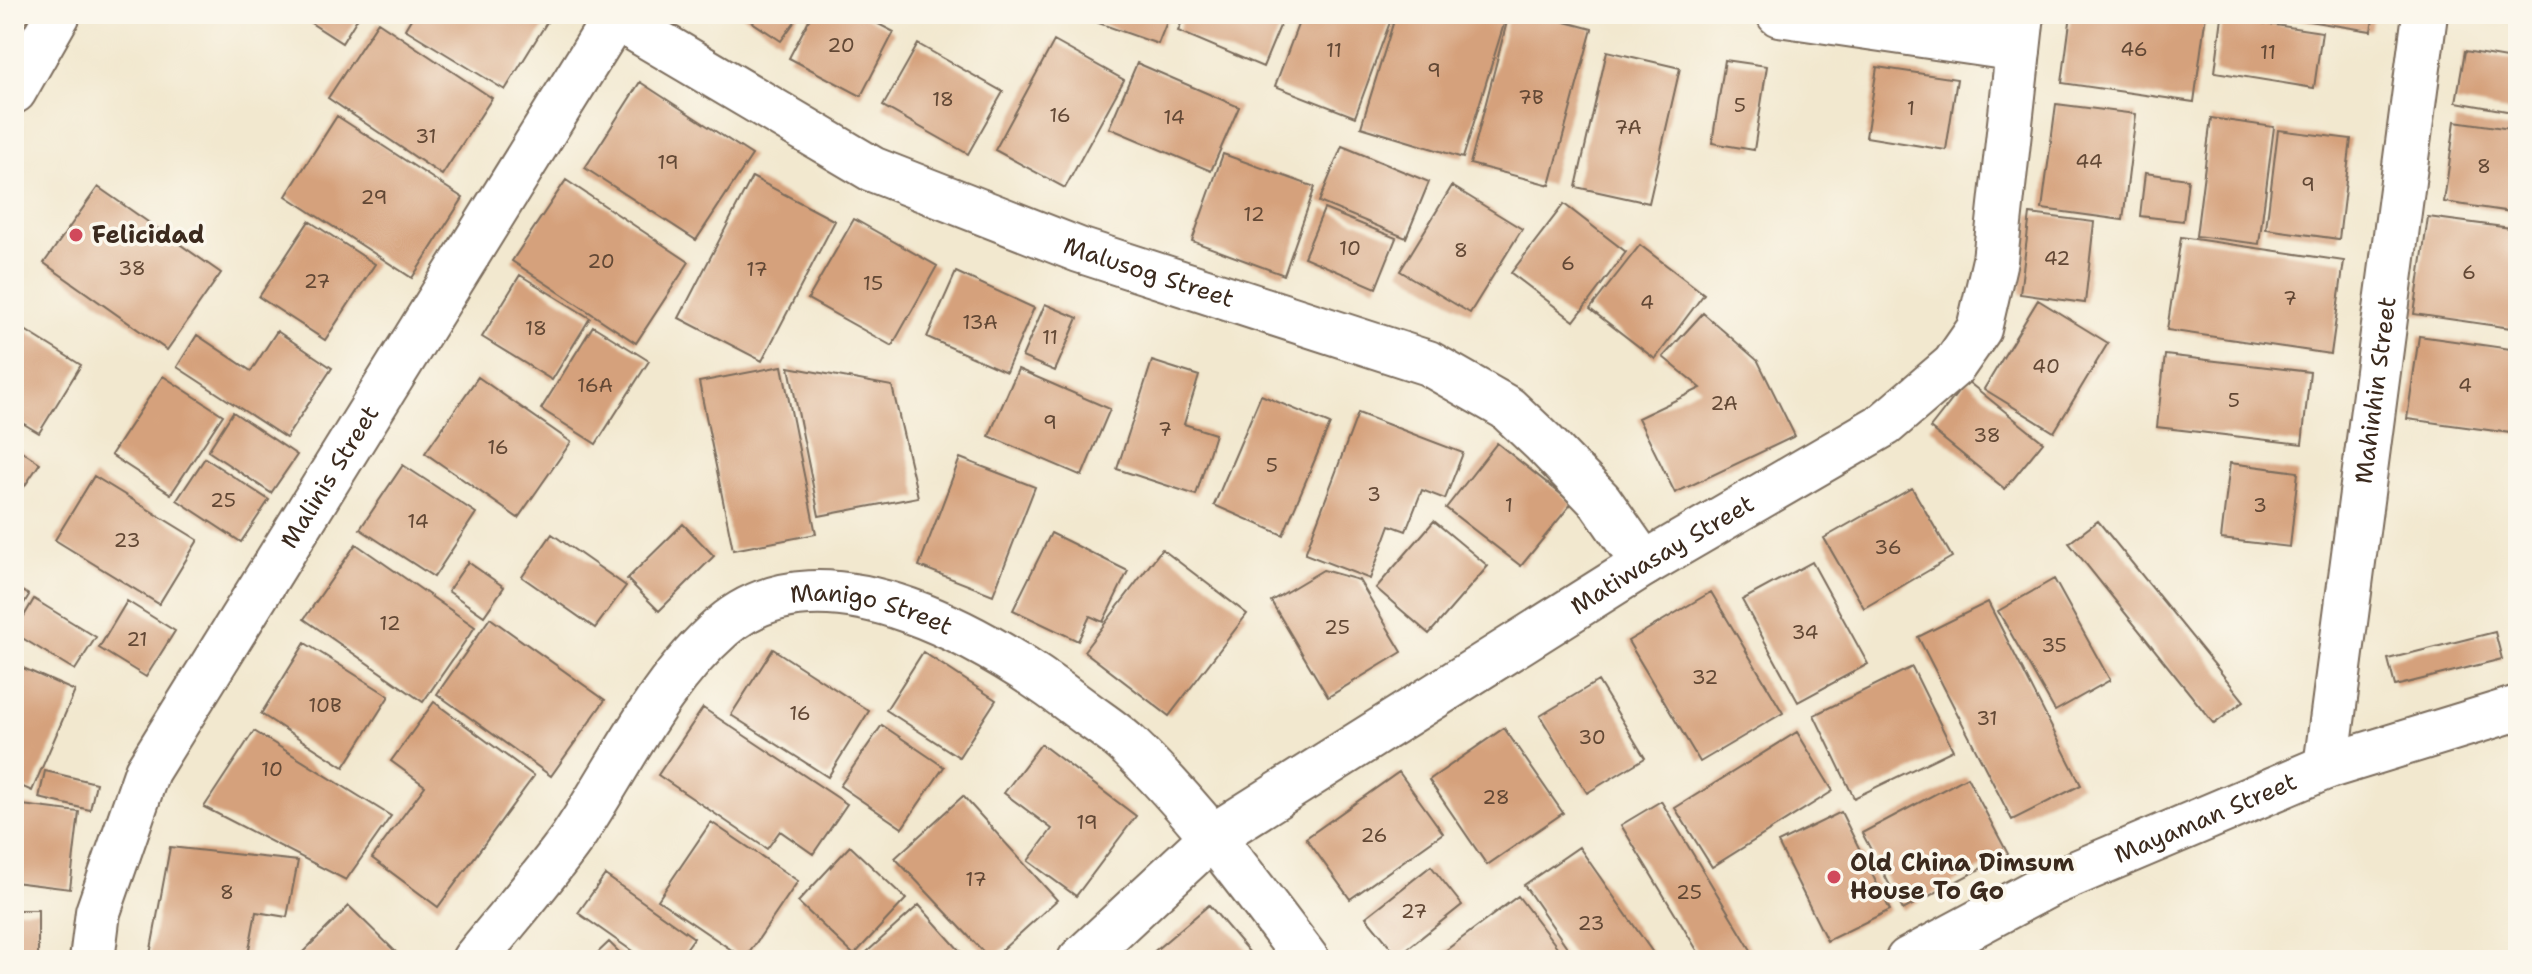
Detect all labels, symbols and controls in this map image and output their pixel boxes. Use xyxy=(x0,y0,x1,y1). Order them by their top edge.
house number: 20 xyxy=(827,32,855,58)
house number: 46 xyxy=(2120,36,2148,62)
house number: 11 xyxy=(1326,37,1342,63)
house number: 11 xyxy=(2260,39,2276,65)
house number: 9 xyxy=(1427,57,1441,83)
house number: 7B xyxy=(1518,84,1544,110)
house number: 18 xyxy=(932,86,954,112)
house number: 5 xyxy=(1734,92,1746,118)
house number: 1 xyxy=(1907,95,1915,121)
house number: 16 xyxy=(1049,102,1071,128)
house number: 14 xyxy=(1163,104,1185,130)
house number: 7A xyxy=(1614,114,1642,140)
house number: 31 xyxy=(415,123,437,149)
house number: 44 xyxy=(2075,148,2103,174)
house number: 19 xyxy=(657,149,679,175)
house number: 8 xyxy=(2477,153,2491,179)
house number: 9 xyxy=(2301,171,2315,197)
house number: 29 xyxy=(361,184,387,210)
house number: 12 xyxy=(1243,201,1265,227)
place label: Felicidad xyxy=(92,219,204,251)
marker: Felicidad xyxy=(67,226,85,244)
street label: Malusog Street xyxy=(1059,229,1238,315)
house number: 10 xyxy=(1339,235,1361,261)
house number: 8 xyxy=(1454,237,1468,263)
house number: 42 xyxy=(2044,245,2070,271)
house number: 20 xyxy=(587,248,615,274)
house number: 6 xyxy=(1561,250,1575,276)
house number: 38 xyxy=(118,255,146,281)
house number: 17 xyxy=(746,256,768,282)
house number: 6 xyxy=(2462,259,2476,285)
house number: 27 xyxy=(304,268,330,294)
house number: 15 xyxy=(863,270,883,296)
house number: 7 xyxy=(2283,285,2297,311)
house number: 4 xyxy=(1640,289,1654,315)
street label: Mahinhin Street xyxy=(2347,295,2404,486)
house number: 13A xyxy=(962,309,998,335)
house number: 18 xyxy=(525,315,547,341)
house number: 11 xyxy=(1042,324,1058,350)
house number: 40 xyxy=(2032,353,2060,379)
house number: 16A xyxy=(577,372,613,398)
house number: 4 xyxy=(2458,372,2472,398)
house number: 5 xyxy=(2228,387,2240,413)
house number: 2A xyxy=(1710,390,1738,416)
street label: Malinis Street xyxy=(273,399,386,554)
house number: 9 xyxy=(1043,409,1057,435)
house number: 7 xyxy=(1158,416,1172,442)
house number: 38 xyxy=(1973,422,2001,448)
house number: 16 xyxy=(487,434,509,460)
house number: 5 xyxy=(1266,452,1278,478)
house number: 3 xyxy=(1367,481,1381,507)
house number: 25 xyxy=(210,487,236,513)
street label: Matiwasay Street xyxy=(1565,488,1760,622)
house number: 1 xyxy=(1505,492,1513,518)
house number: 3 xyxy=(2253,492,2267,518)
house number: 14 xyxy=(407,508,429,534)
house number: 23 xyxy=(114,527,140,553)
house number: 36 xyxy=(1874,534,1902,560)
street label: Manigo Street xyxy=(789,577,958,643)
house number: 12 xyxy=(379,610,401,636)
house number: 25 xyxy=(1324,614,1350,640)
house number: 34 xyxy=(1791,619,1819,645)
house number: 21 xyxy=(126,626,148,652)
house number: 35 xyxy=(2041,632,2067,658)
house number: 32 xyxy=(1692,664,1718,690)
house number: 10B xyxy=(308,692,342,718)
house number: 16 xyxy=(789,700,811,726)
house number: 31 xyxy=(1976,705,1998,731)
house number: 30 xyxy=(1578,724,1606,750)
house number: 10 xyxy=(261,756,283,782)
street label: Mayaman Street xyxy=(2109,765,2302,871)
house number: 28 xyxy=(1482,784,1510,810)
house number: 19 xyxy=(1076,809,1098,835)
house number: 26 xyxy=(1360,822,1388,848)
place label: Old China Dimsum House To Go xyxy=(1850,847,2074,907)
house number: 17 xyxy=(965,866,987,892)
marker: Old China Dimsum House To Go xyxy=(1825,868,1843,886)
house number: 8 xyxy=(220,879,234,905)
house number: 25 xyxy=(1676,879,1702,905)
house number: 27 xyxy=(1401,898,1427,924)
house number: 23 xyxy=(1578,910,1604,936)

